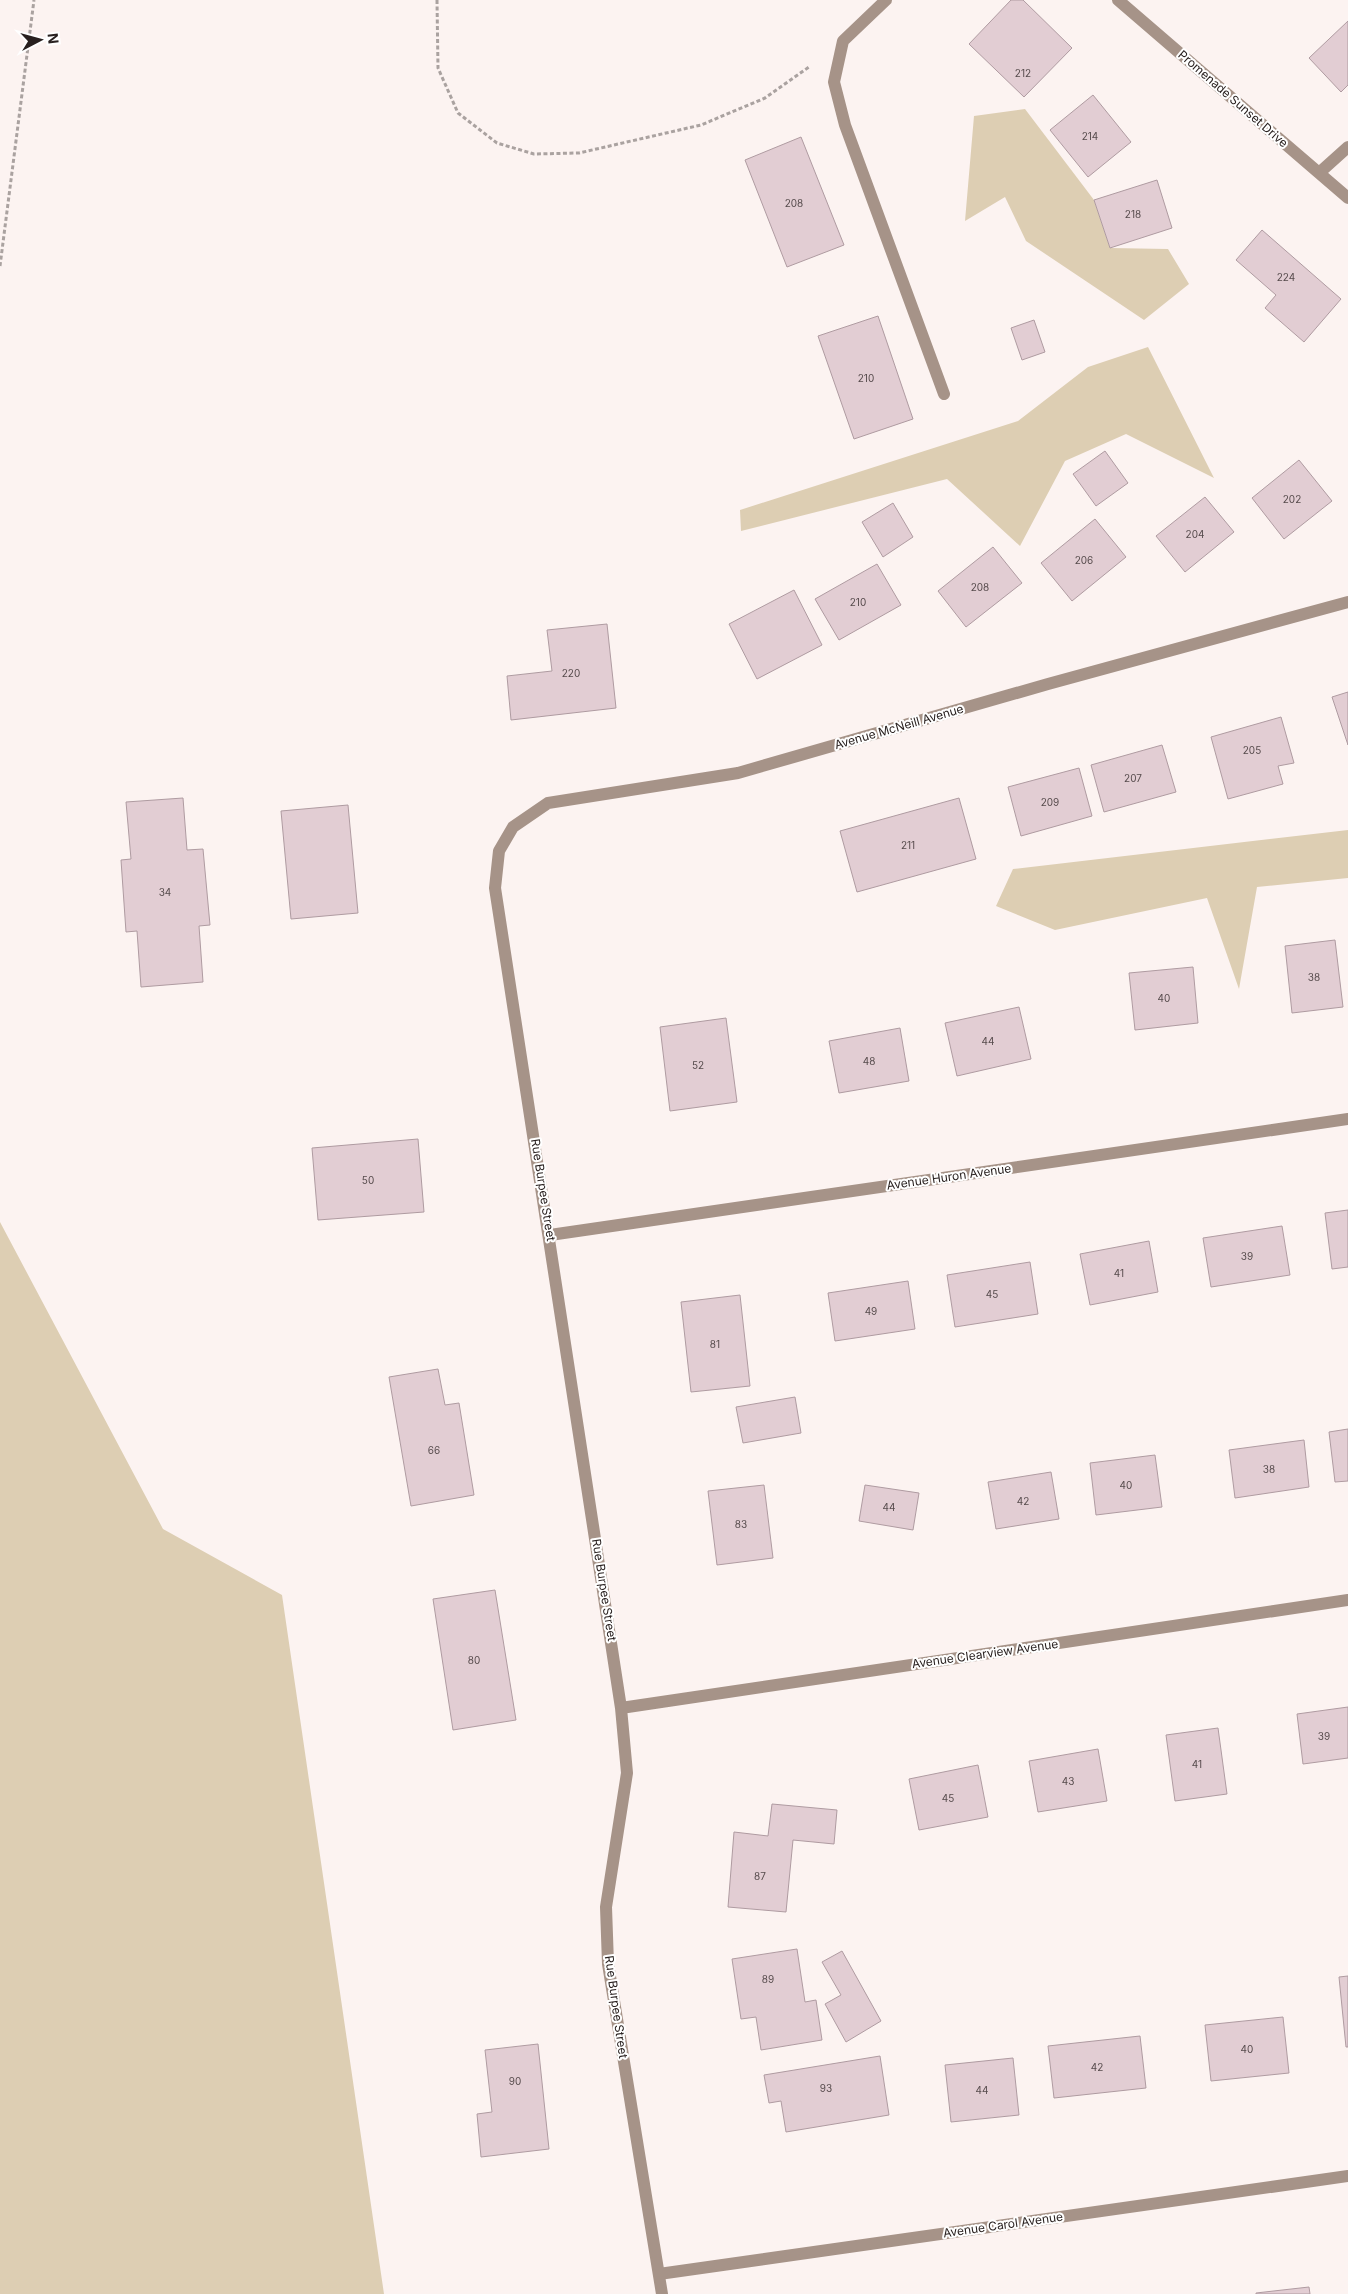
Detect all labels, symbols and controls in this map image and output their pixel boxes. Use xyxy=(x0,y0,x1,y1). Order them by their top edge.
north arrow xyxy=(15,15,65,65)
text: N xyxy=(44,32,62,45)
street label: Promenade Sunset Drive xyxy=(1175,47,1291,150)
house number: 212 xyxy=(1015,67,1031,79)
house number: 214 xyxy=(1082,130,1098,142)
house number: 208 xyxy=(785,197,803,209)
house number: 218 xyxy=(1125,208,1141,220)
house number: 224 xyxy=(1277,271,1295,283)
house number: 210 xyxy=(858,372,874,384)
house number: 202 xyxy=(1283,493,1301,505)
house number: 204 xyxy=(1186,528,1204,540)
house number: 206 xyxy=(1075,554,1093,566)
house number: 208 xyxy=(971,581,989,593)
house number: 210 xyxy=(850,596,866,608)
house number: 220 xyxy=(562,667,580,679)
street label: Avenue McNeill Avenue xyxy=(833,701,965,752)
house number: 205 xyxy=(1243,744,1261,756)
house number: 207 xyxy=(1124,772,1142,784)
house number: 209 xyxy=(1041,796,1059,808)
house number: 211 xyxy=(901,839,915,851)
house number: 34 xyxy=(159,886,171,898)
house number: 38 xyxy=(1308,971,1320,983)
house number: 40 xyxy=(1158,992,1170,1004)
house number: 44 xyxy=(982,1035,994,1047)
house number: 48 xyxy=(863,1055,875,1067)
house number: 52 xyxy=(692,1059,704,1071)
street label: Rue Burpee Street xyxy=(528,1138,559,1242)
street label: Avenue Huron Avenue xyxy=(886,1160,1012,1193)
house number: 50 xyxy=(362,1174,374,1186)
house number: 39 xyxy=(1241,1250,1253,1262)
house number: 41 xyxy=(1114,1267,1124,1279)
house number: 45 xyxy=(986,1288,998,1300)
house number: 49 xyxy=(865,1305,877,1317)
house number: 81 xyxy=(710,1338,720,1350)
house number: 66 xyxy=(428,1444,440,1456)
house number: 38 xyxy=(1263,1463,1275,1475)
house number: 40 xyxy=(1120,1479,1132,1491)
house number: 42 xyxy=(1017,1495,1029,1507)
house number: 44 xyxy=(883,1501,895,1513)
house number: 83 xyxy=(735,1518,747,1530)
street label: Rue Burpee Street xyxy=(589,1538,620,1642)
street label: Avenue Clearview Avenue xyxy=(911,1636,1059,1671)
house number: 80 xyxy=(468,1654,480,1666)
house number: 39 xyxy=(1318,1730,1330,1742)
house number: 41 xyxy=(1192,1758,1202,1770)
house number: 43 xyxy=(1062,1775,1074,1787)
house number: 45 xyxy=(942,1792,954,1804)
house number: 87 xyxy=(754,1870,766,1882)
street label: Rue Burpee Street xyxy=(602,1955,631,2059)
house number: 89 xyxy=(762,1973,774,1985)
house number: 40 xyxy=(1241,2043,1253,2055)
house number: 42 xyxy=(1091,2061,1103,2073)
house number: 90 xyxy=(509,2075,521,2087)
house number: 93 xyxy=(820,2082,832,2094)
house number: 44 xyxy=(976,2084,988,2096)
street label: Avenue Carol Avenue xyxy=(942,2209,1064,2240)

